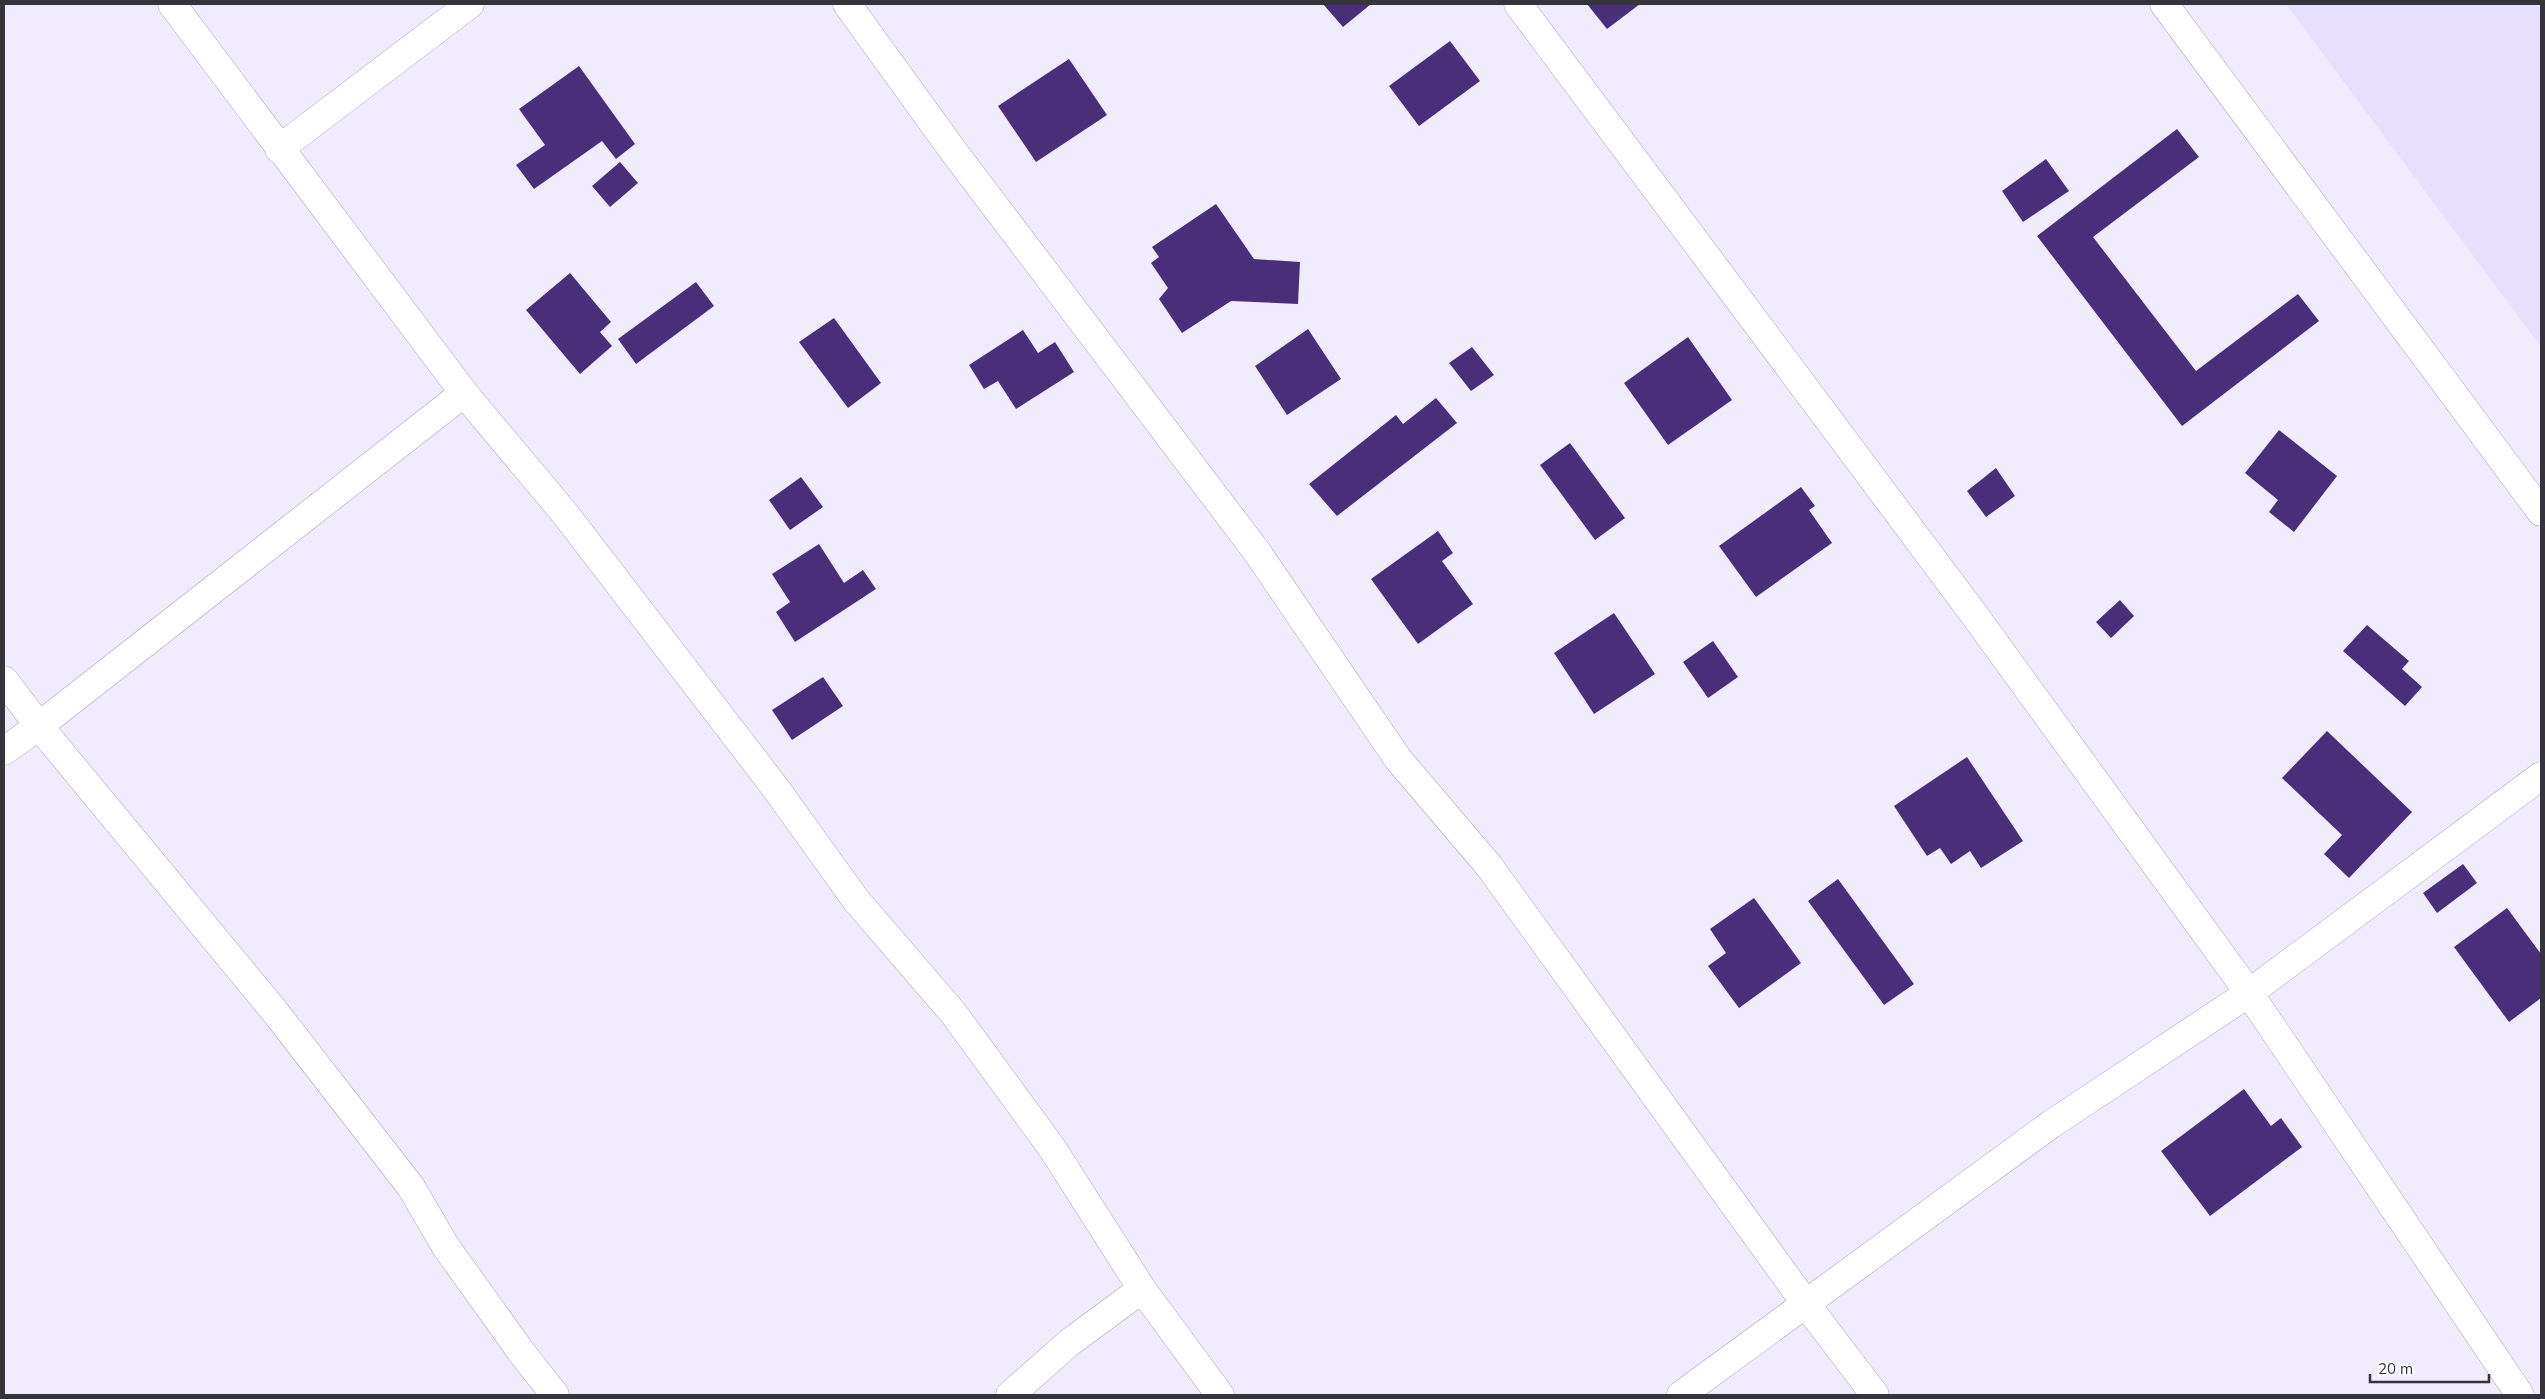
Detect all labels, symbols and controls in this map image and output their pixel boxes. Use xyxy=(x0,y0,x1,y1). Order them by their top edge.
scale bar xyxy=(2370,1352,2489,1384)
text: 20 m xyxy=(2378,1359,2413,1378)

